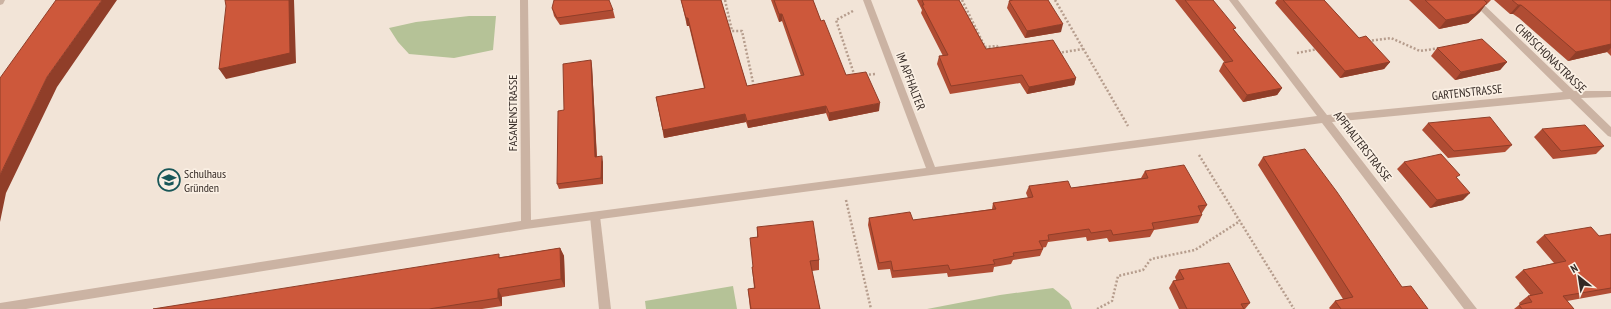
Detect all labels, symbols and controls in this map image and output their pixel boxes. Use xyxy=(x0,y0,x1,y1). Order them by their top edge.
street label: CHRISCHONASTRASSE xyxy=(1512,20,1590,96)
street label: IM APFHALTER xyxy=(893,50,929,112)
street label: FASANENSTRASSE xyxy=(505,75,520,151)
street label: GARTENSTRASSE xyxy=(1431,81,1503,103)
street label: APFHALTERSTRASSE xyxy=(1331,108,1395,184)
place label: Schulhaus Gründen xyxy=(184,166,226,195)
school or university icon: Schulhaus Gründen xyxy=(156,167,182,193)
north arrow xyxy=(1559,257,1599,297)
text: N xyxy=(1568,261,1580,276)

